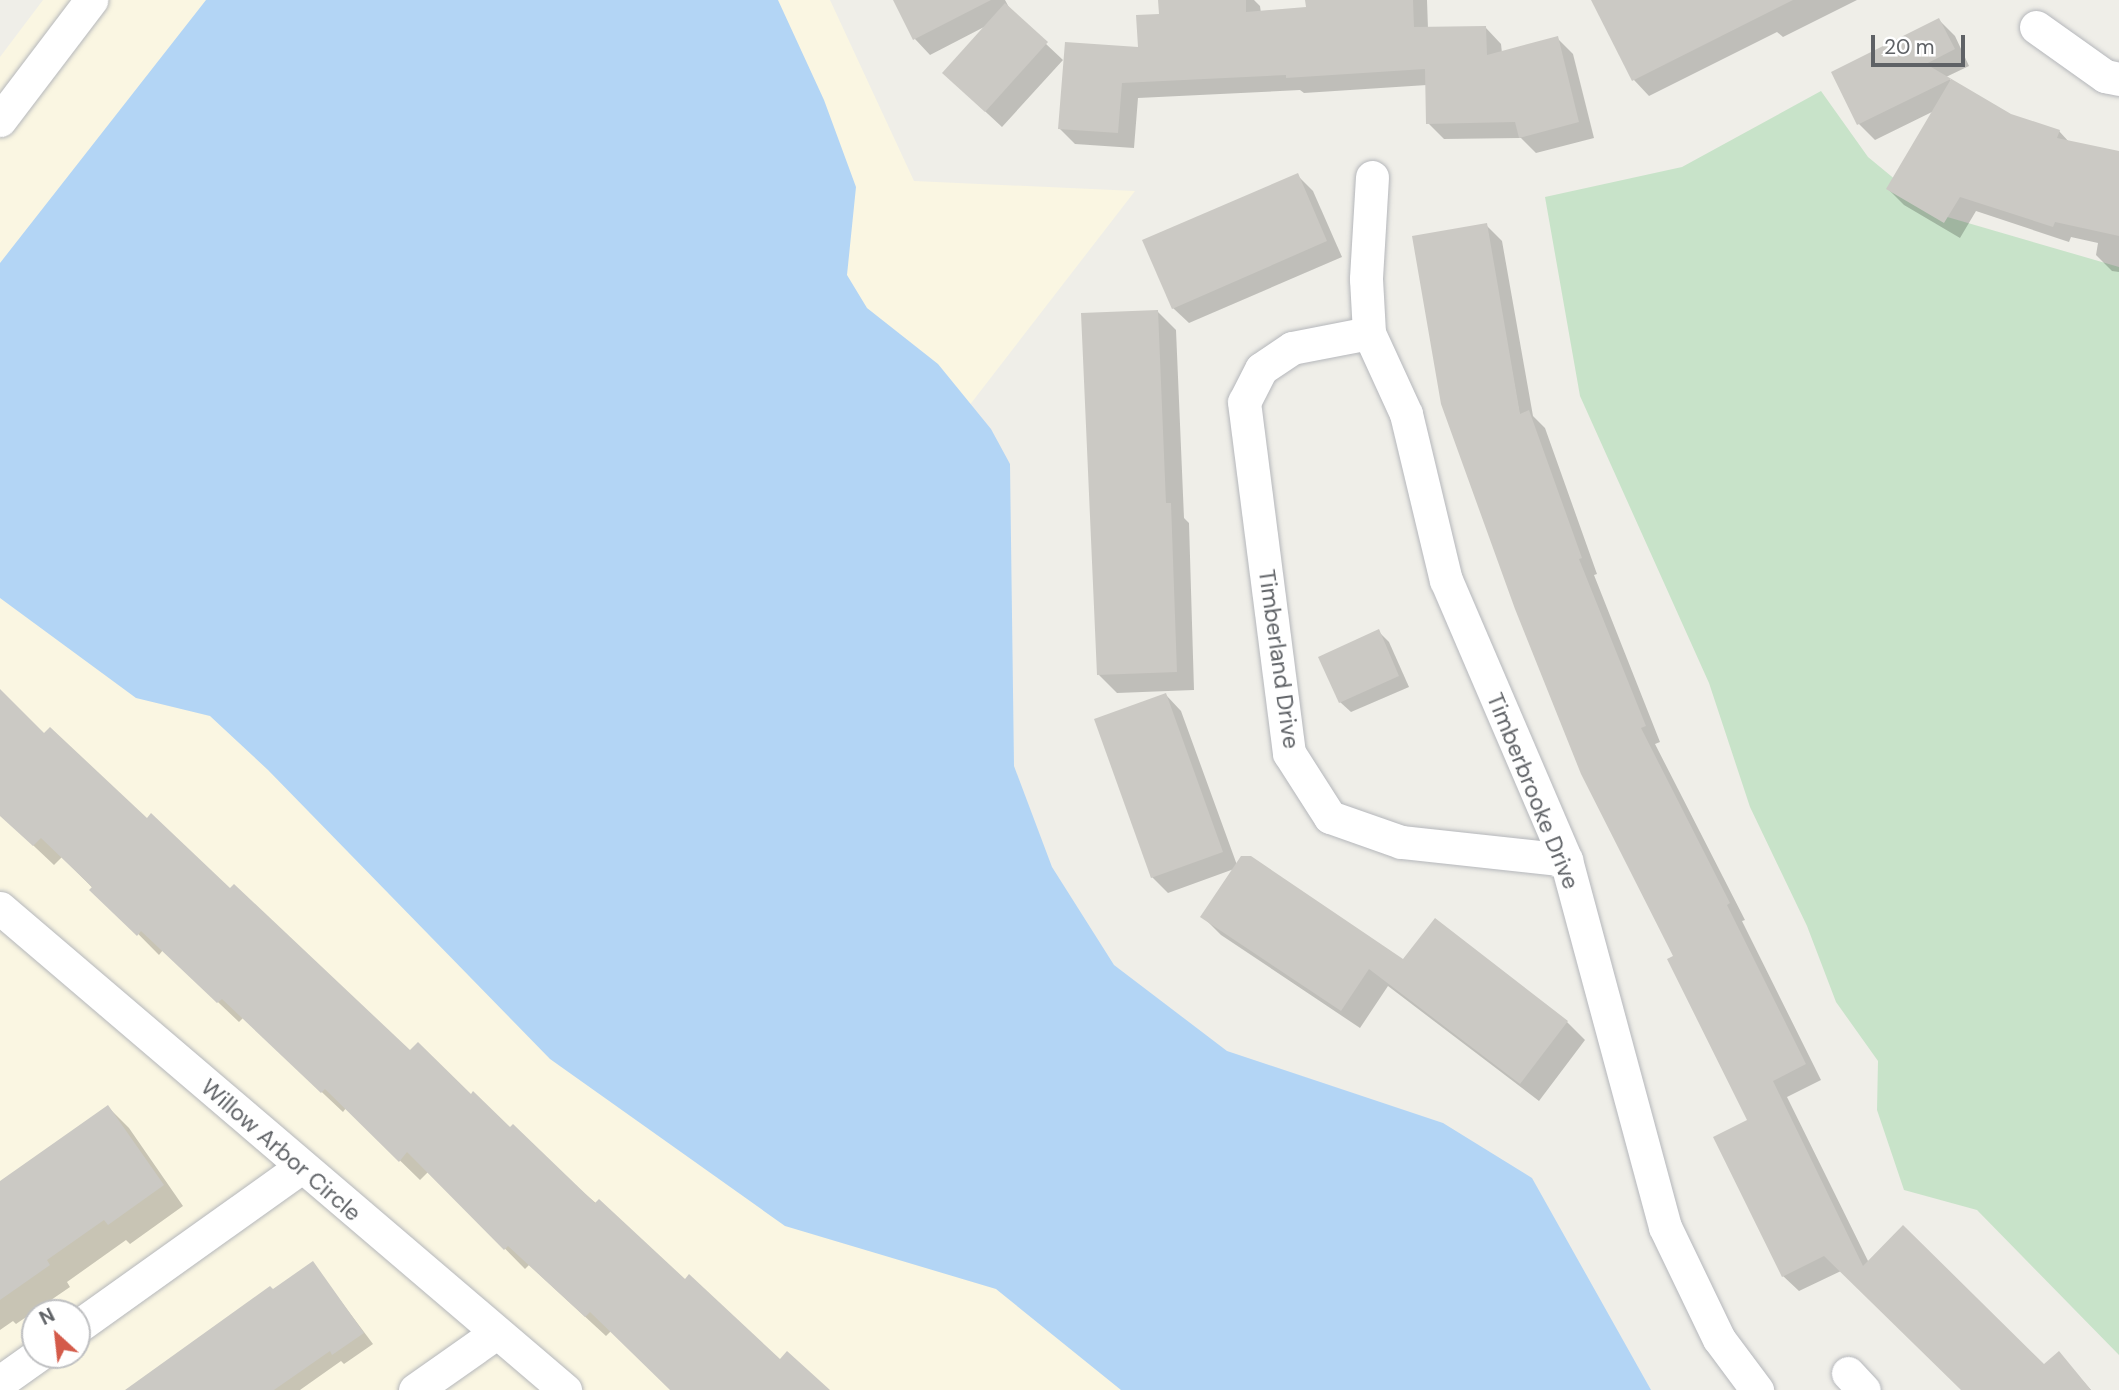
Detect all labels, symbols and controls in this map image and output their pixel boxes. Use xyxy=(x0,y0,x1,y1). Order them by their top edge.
scale bar xyxy=(1874,21,1968,65)
text: 20 m xyxy=(1884,33,1935,61)
street label: Timberland Drive xyxy=(1253,568,1305,750)
street label: Timberbrooke Drive xyxy=(1481,689,1585,893)
street label: Willow Arbor Circle xyxy=(195,1073,367,1227)
north arrow xyxy=(21,1299,91,1369)
text: N xyxy=(35,1302,59,1331)

